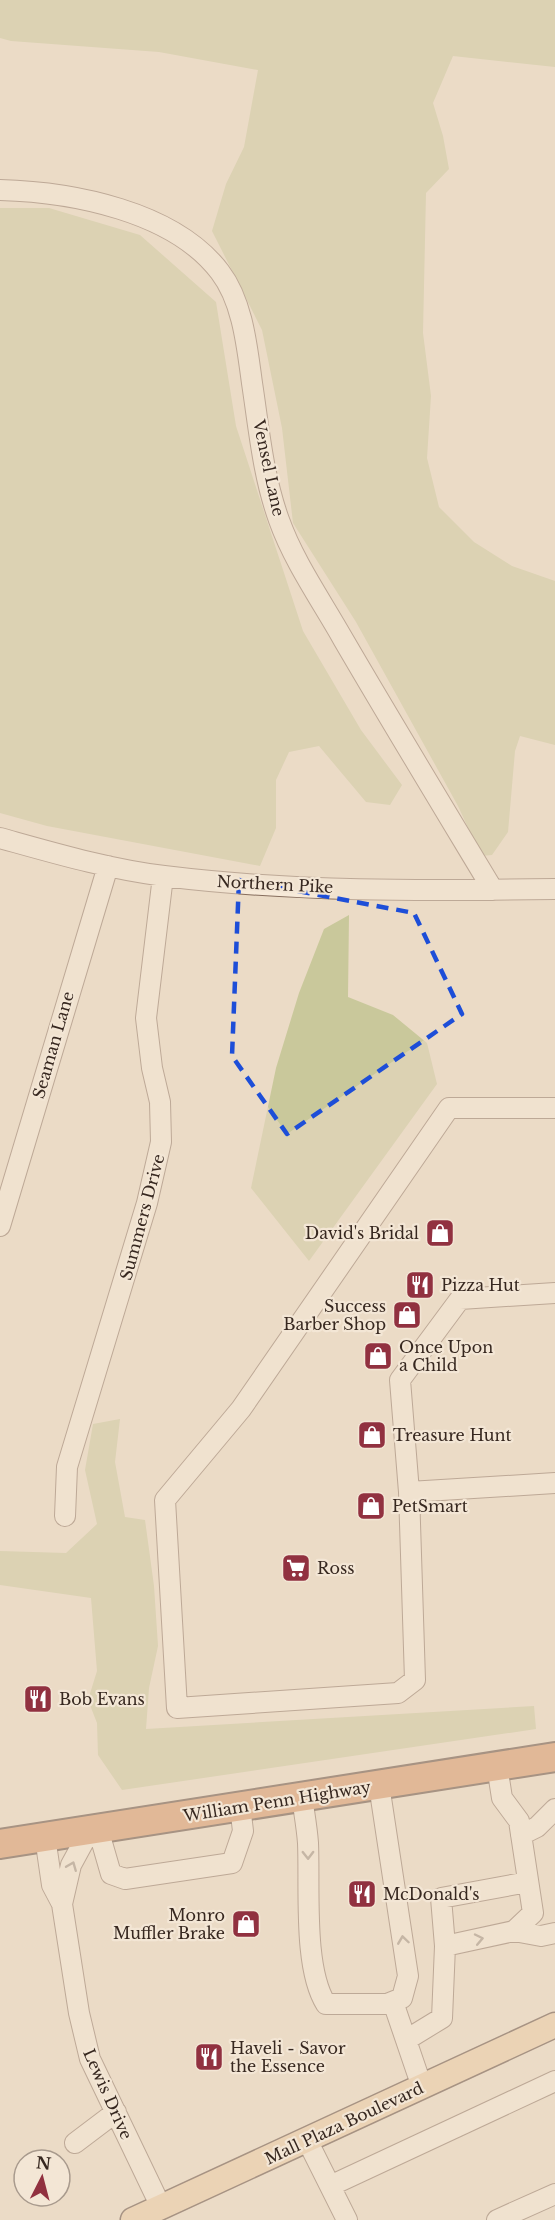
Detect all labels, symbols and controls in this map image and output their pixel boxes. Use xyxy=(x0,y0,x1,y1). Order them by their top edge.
street label: Vensel Lane xyxy=(249,417,289,518)
street label: Northern Pike xyxy=(216,871,334,897)
street label: Seaman Lane xyxy=(28,989,78,1101)
street label: Summers Drive xyxy=(116,1152,168,1282)
shop icon: David's Bridal xyxy=(424,1217,456,1249)
place label: David's Bridal xyxy=(305,1223,419,1243)
restaurant icon: Pizza Hut xyxy=(404,1269,436,1301)
place label: Pizza Hut xyxy=(441,1275,520,1295)
place label: Success Barber Shop xyxy=(283,1296,386,1334)
shop icon: Success Barber Shop xyxy=(391,1299,423,1331)
place label: Once Upon a Child xyxy=(399,1337,493,1375)
shop icon: Once Upon a Child xyxy=(362,1340,394,1372)
shop icon: Treasure Hunt xyxy=(356,1419,388,1451)
place label: Treasure Hunt xyxy=(393,1425,512,1445)
shop icon: PetSmart xyxy=(355,1490,387,1522)
place label: PetSmart xyxy=(392,1496,468,1516)
supermarket icon: Ross xyxy=(280,1552,312,1584)
place label: Ross xyxy=(317,1558,354,1578)
restaurant icon: Bob Evans xyxy=(22,1683,54,1715)
place label: Bob Evans xyxy=(59,1689,145,1709)
street label: William Penn Highway xyxy=(181,1776,373,1826)
one-way arrow xyxy=(302,1850,314,1859)
one-way arrow xyxy=(64,1861,77,1871)
restaurant icon: McDonald's xyxy=(346,1878,378,1910)
place label: McDonald's xyxy=(383,1884,480,1904)
place label: Monro Muffler Brake xyxy=(113,1905,225,1943)
shop icon: Monro Muffler Brake xyxy=(230,1908,262,1940)
one-way arrow xyxy=(474,1933,484,1946)
one-way arrow xyxy=(397,1936,409,1945)
place label: Haveli - Savor the Essence xyxy=(230,2038,346,2076)
restaurant icon: Haveli - Savor the Essence xyxy=(193,2041,225,2073)
street label: Lewis Drive xyxy=(79,2046,137,2142)
street label: Mall Plaza Boulevard xyxy=(261,2077,427,2169)
north arrow xyxy=(12,2148,72,2208)
text: N xyxy=(35,2152,52,2174)

